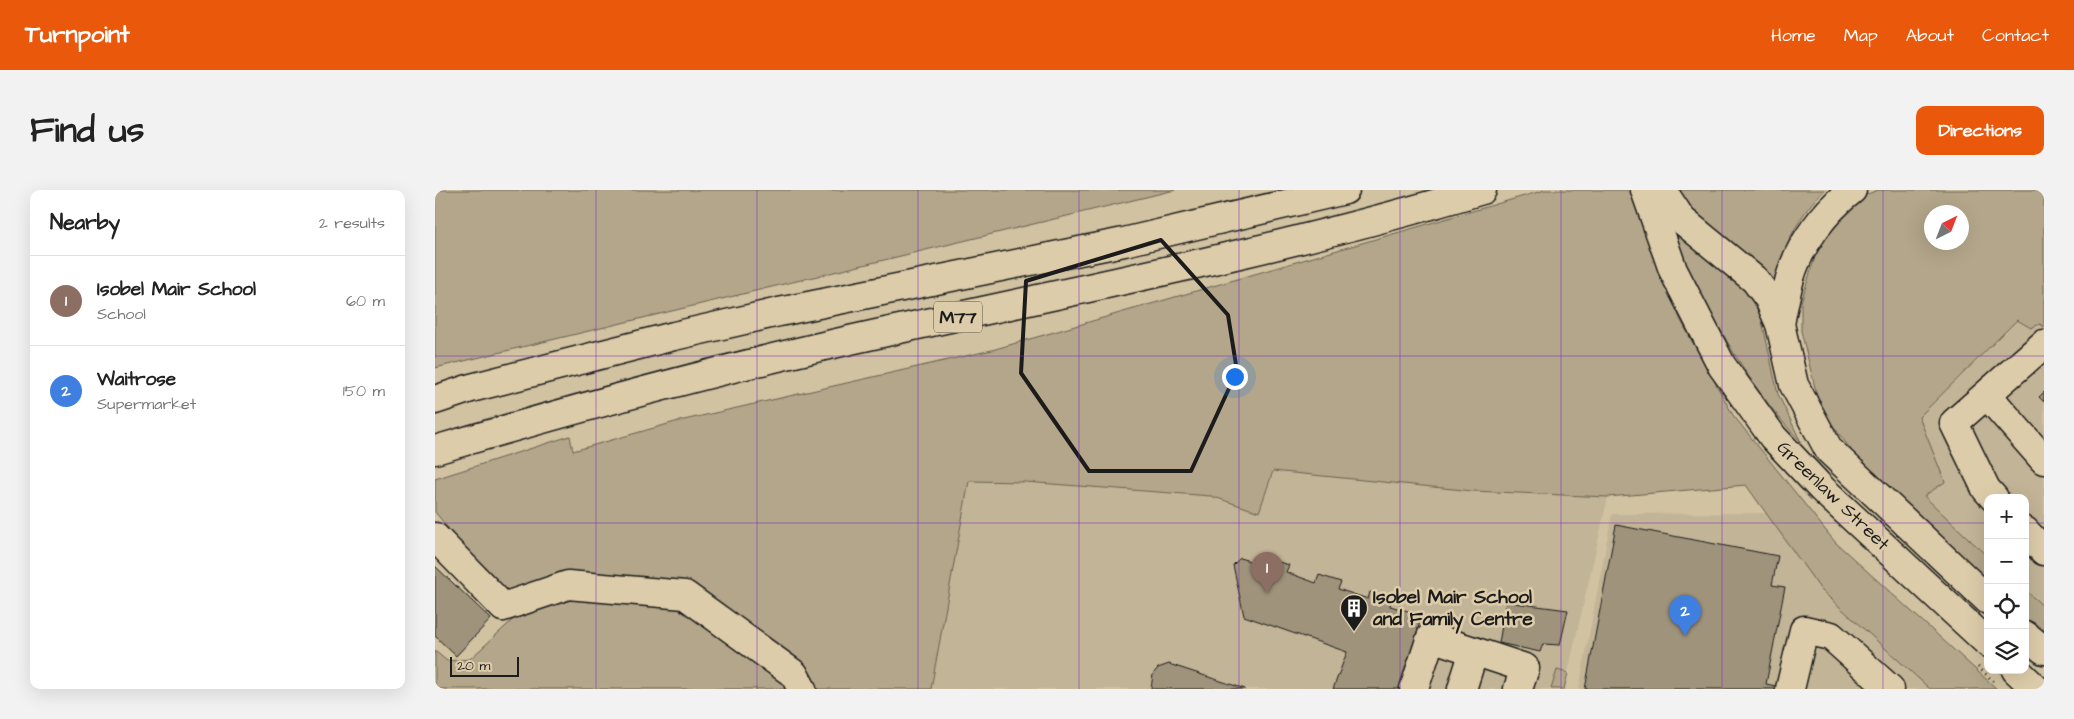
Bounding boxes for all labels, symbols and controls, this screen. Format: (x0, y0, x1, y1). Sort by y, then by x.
text: Turnpoint (25, 18, 130, 52)
text: Home (1771, 23, 1816, 48)
text: Map (1844, 23, 1878, 48)
text: About (1906, 23, 1954, 48)
text: Contact (1982, 23, 2049, 48)
text: Find us (30, 106, 144, 155)
button: Directions (1916, 106, 2044, 155)
north arrow (1924, 205, 1969, 250)
text: Nearby (50, 208, 120, 237)
text: 2 results (319, 212, 385, 234)
text: Isobel Mair School (97, 276, 256, 303)
text: 1 (65, 290, 67, 312)
text: 60 m (346, 290, 385, 312)
road number: M77 (934, 301, 982, 332)
text: School (97, 303, 146, 325)
your location (1222, 364, 1248, 390)
text: Waitrose (97, 366, 176, 393)
text: 2 (61, 380, 71, 402)
text: 150 m (343, 380, 385, 402)
text: Supermarket (97, 393, 196, 415)
street label: Greenlaw Street (1770, 435, 1896, 557)
map controls (1984, 494, 2029, 674)
button: + (1984, 494, 2029, 539)
button: − (1984, 539, 2029, 584)
pin: 1 (1251, 552, 1283, 593)
place label: Isobel Mair School and Family Centre (1372, 584, 1533, 634)
button: locate (1984, 584, 2029, 629)
building icon: Isobel Mair School and Family Centre (1339, 593, 1369, 632)
pin: 2 (1669, 595, 1701, 636)
button: layers (1984, 629, 2029, 674)
scale bar (450, 654, 519, 677)
text: 20 m (457, 656, 490, 676)

